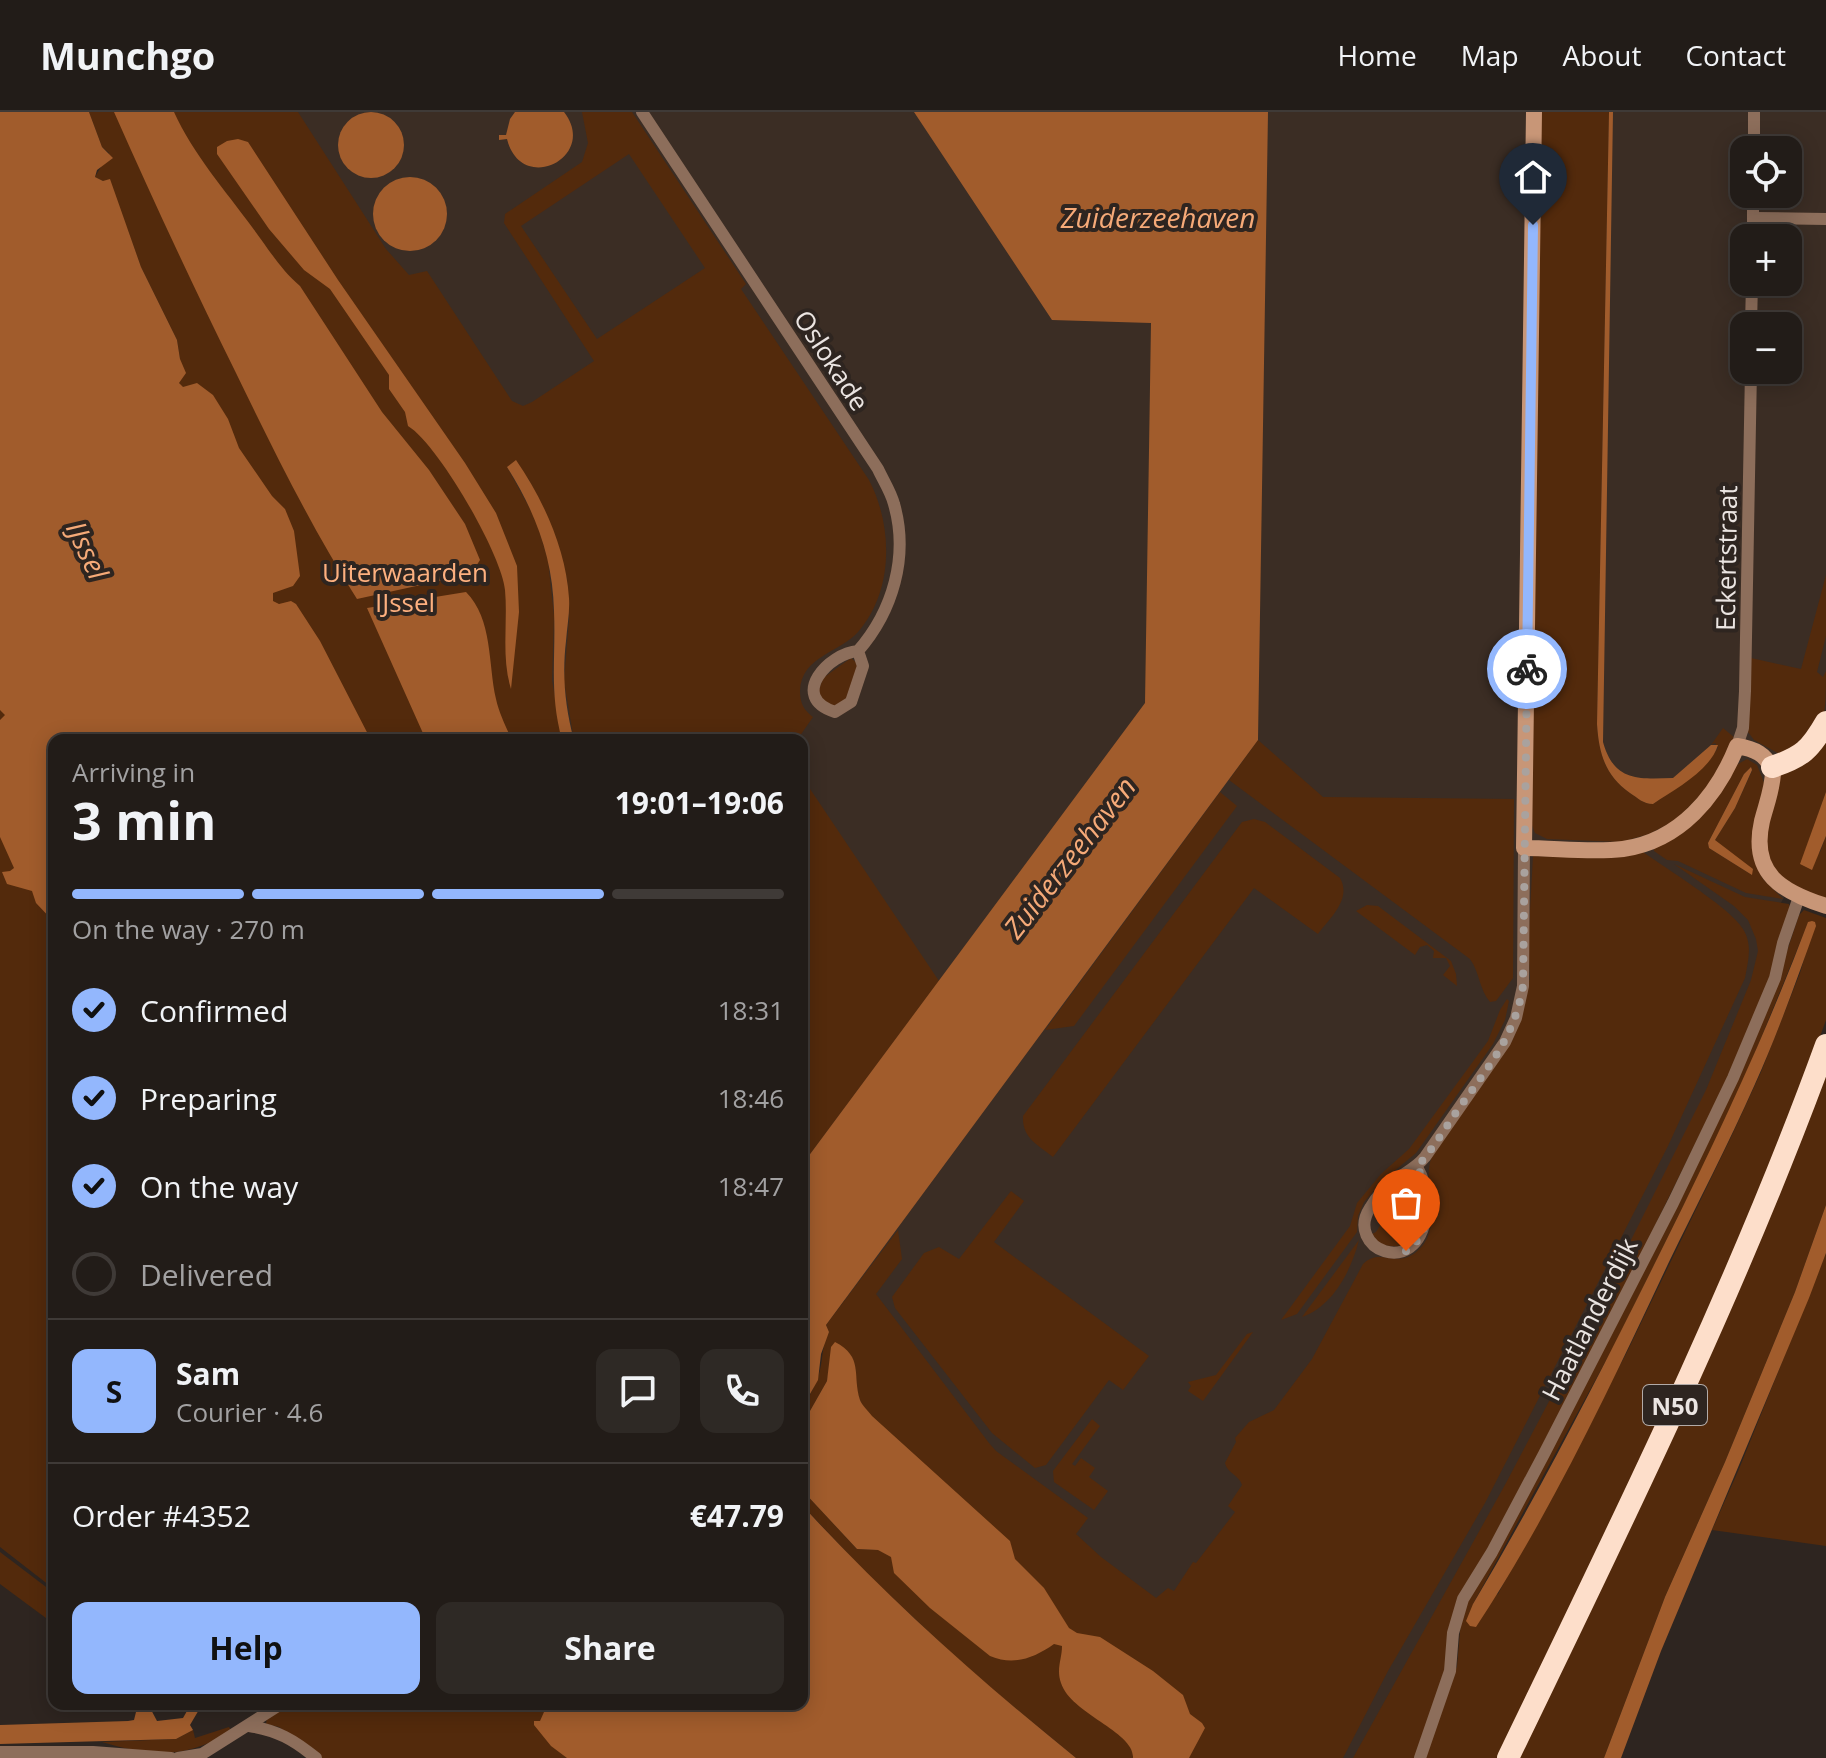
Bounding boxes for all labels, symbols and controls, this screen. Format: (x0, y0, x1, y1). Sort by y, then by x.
text: Munchgo (40, 29, 215, 81)
text: Home (1338, 36, 1417, 74)
text: Map (1461, 36, 1519, 74)
text: About (1563, 36, 1641, 74)
text: Contact (1685, 36, 1786, 74)
map controls (1730, 136, 1802, 384)
button: locate (1730, 136, 1802, 208)
pin (1499, 143, 1567, 225)
icon: home (1511, 155, 1555, 199)
water label: Zuiderzeehaven (1060, 198, 1255, 236)
button: + (1730, 224, 1802, 296)
street label: Oslokade (786, 303, 878, 417)
button: − (1730, 312, 1802, 384)
street label: Eckertstraat (1707, 485, 1745, 631)
water label: IJssel (58, 515, 118, 586)
park label: Uiterwaarden IJssel (322, 554, 488, 620)
courier (1487, 629, 1567, 709)
icon: bike (1505, 647, 1549, 691)
text: Arriving in (72, 754, 195, 790)
water label: Zuiderzeehaven (994, 769, 1144, 946)
text: 19:01–19:06 (615, 782, 784, 823)
text: 3 min (72, 784, 216, 855)
text: On the way · 270 m (72, 911, 305, 947)
icon: check (72, 988, 116, 1032)
text: Confirmed (140, 990, 288, 1031)
text: 18:31 (718, 992, 784, 1028)
icon: check (72, 1076, 116, 1120)
text: Preparing (140, 1078, 277, 1119)
text: 18:46 (718, 1080, 784, 1116)
icon: check (72, 1164, 116, 1208)
text: On the way (140, 1166, 298, 1207)
text: 18:47 (718, 1168, 784, 1204)
pin (1372, 1169, 1440, 1251)
icon: bag (1384, 1181, 1428, 1225)
street label: Haatlanderdijk (1533, 1231, 1646, 1407)
text: Delivered (140, 1254, 273, 1295)
button: chat (596, 1349, 680, 1433)
button: phone (700, 1349, 784, 1433)
text: Sam (176, 1353, 240, 1394)
text: S (106, 1371, 122, 1412)
road number: N50 (1643, 1385, 1707, 1425)
text: Courier · 4.6 (176, 1394, 323, 1430)
text: Order #4352 (72, 1495, 251, 1536)
text: €47.79 (690, 1495, 784, 1536)
button: Help (72, 1602, 420, 1694)
button: Share (436, 1602, 784, 1694)

